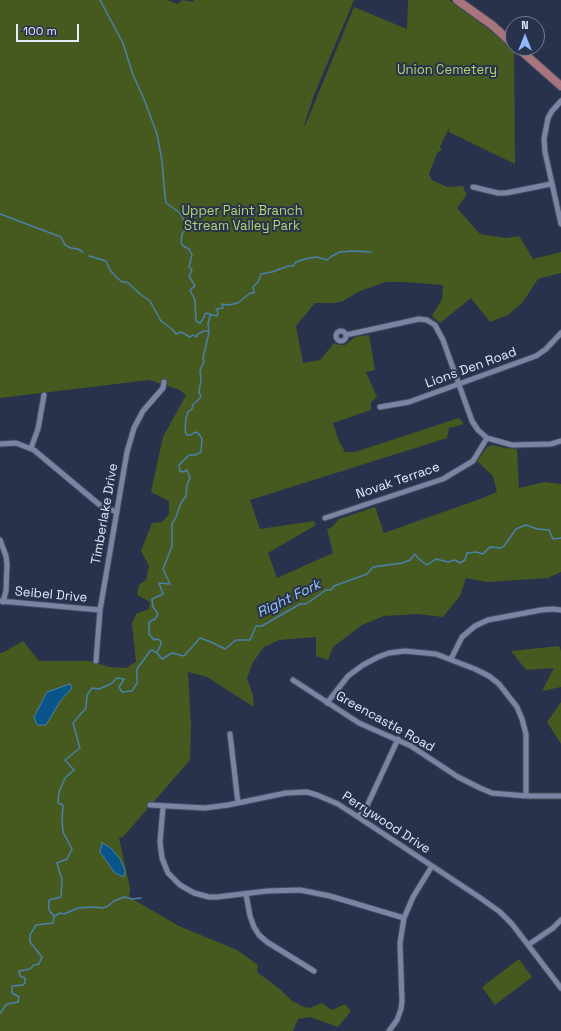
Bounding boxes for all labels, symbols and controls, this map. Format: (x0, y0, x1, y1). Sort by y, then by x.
scale bar (18, 16, 81, 42)
north arrow (505, 16, 545, 56)
text: N (521, 18, 529, 32)
text: 100 m (23, 23, 57, 39)
park label: Union Cemetery (397, 62, 497, 78)
park label: Upper Paint Branch Stream Valley Park (181, 203, 303, 234)
street label: Lions Den Road (423, 344, 519, 392)
street label: Novak Terrace (354, 459, 442, 503)
street label: Timberlake Drive (88, 462, 122, 566)
water label: Right Fork (254, 576, 324, 622)
street label: Seibel Drive (14, 584, 88, 606)
street label: Greencastle Road (333, 688, 437, 756)
street label: Perrywood Drive (339, 789, 433, 857)

